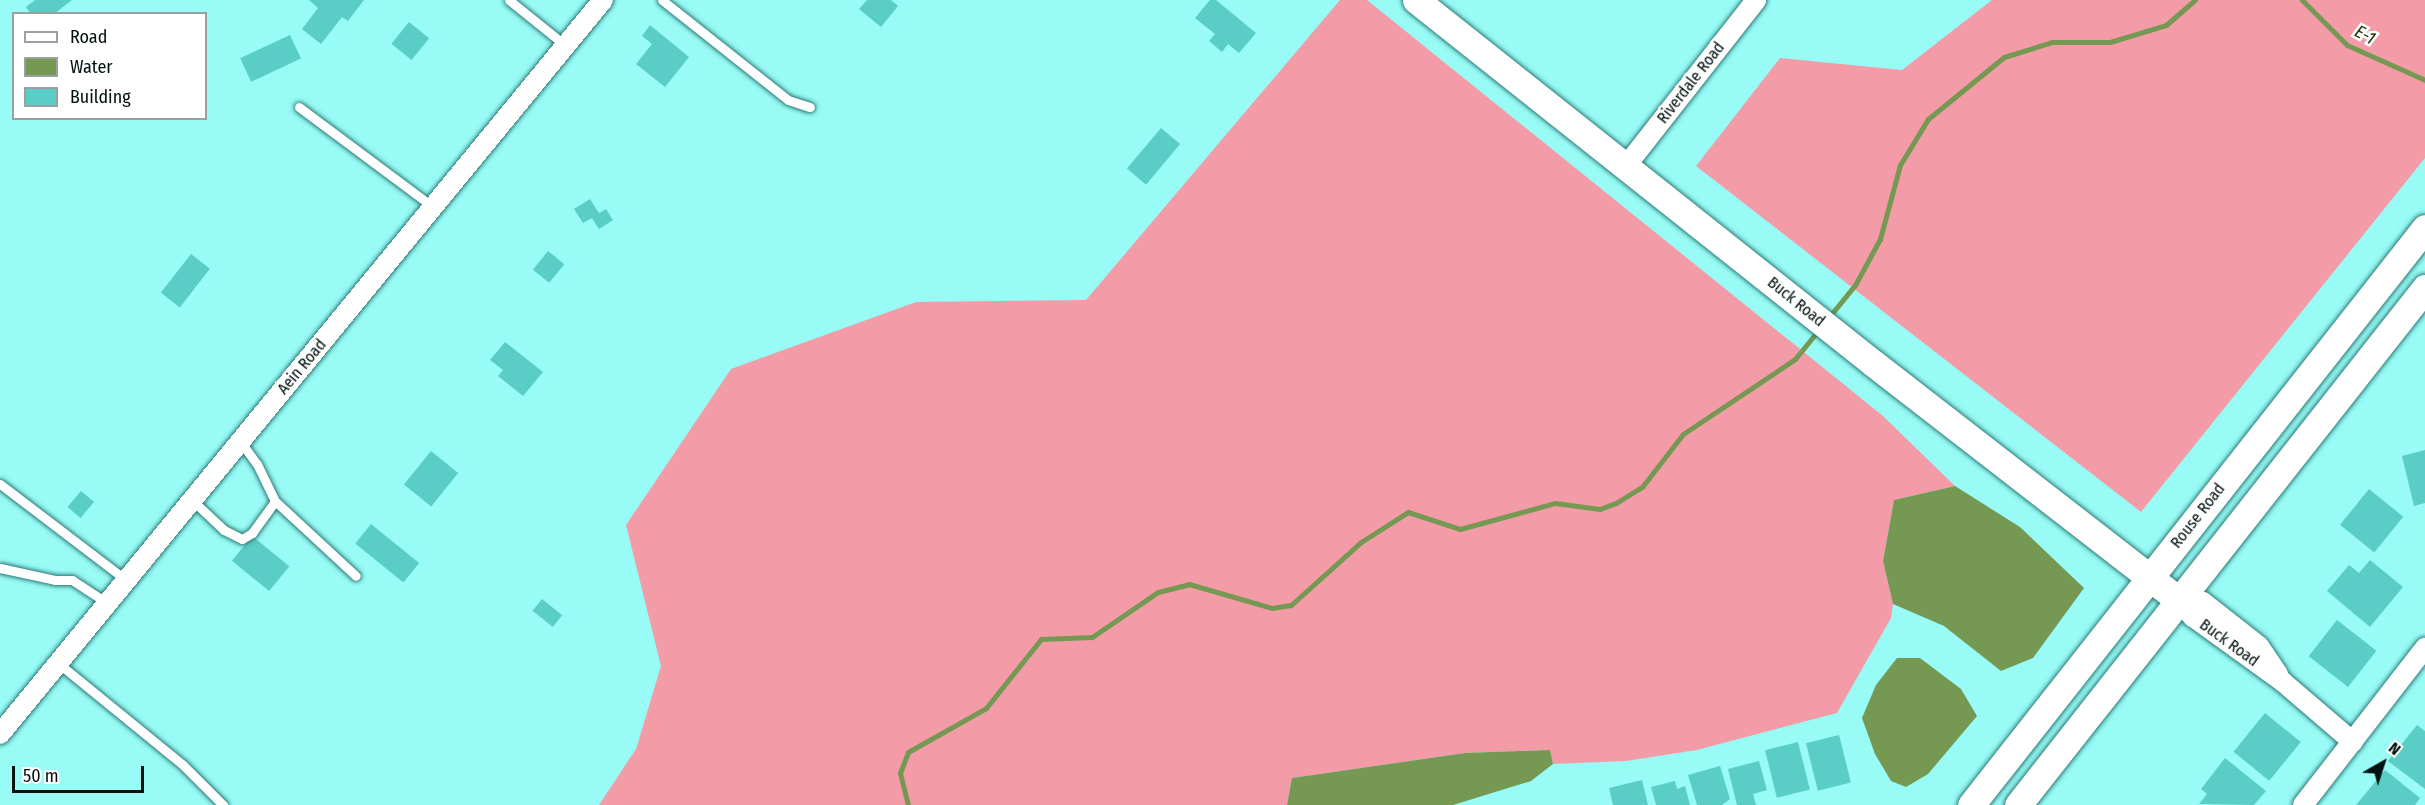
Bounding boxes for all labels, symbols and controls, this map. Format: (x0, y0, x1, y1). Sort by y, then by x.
legend (12, 12, 207, 120)
water label: E-1 (2351, 21, 2379, 49)
text: Road (70, 26, 107, 48)
street label: Riverdale Road (1653, 38, 1729, 128)
text: Water (70, 56, 113, 78)
text: Building (70, 86, 131, 108)
street label: Buck Road (1763, 273, 1829, 331)
street label: Aein Road (274, 336, 330, 398)
street label: Rouse Road (2167, 480, 2229, 552)
street label: Buck Road (2196, 615, 2262, 671)
north arrow (2353, 733, 2413, 793)
text: N (2385, 738, 2404, 759)
scale bar (15, 754, 147, 792)
text: 50 m (23, 765, 59, 787)

